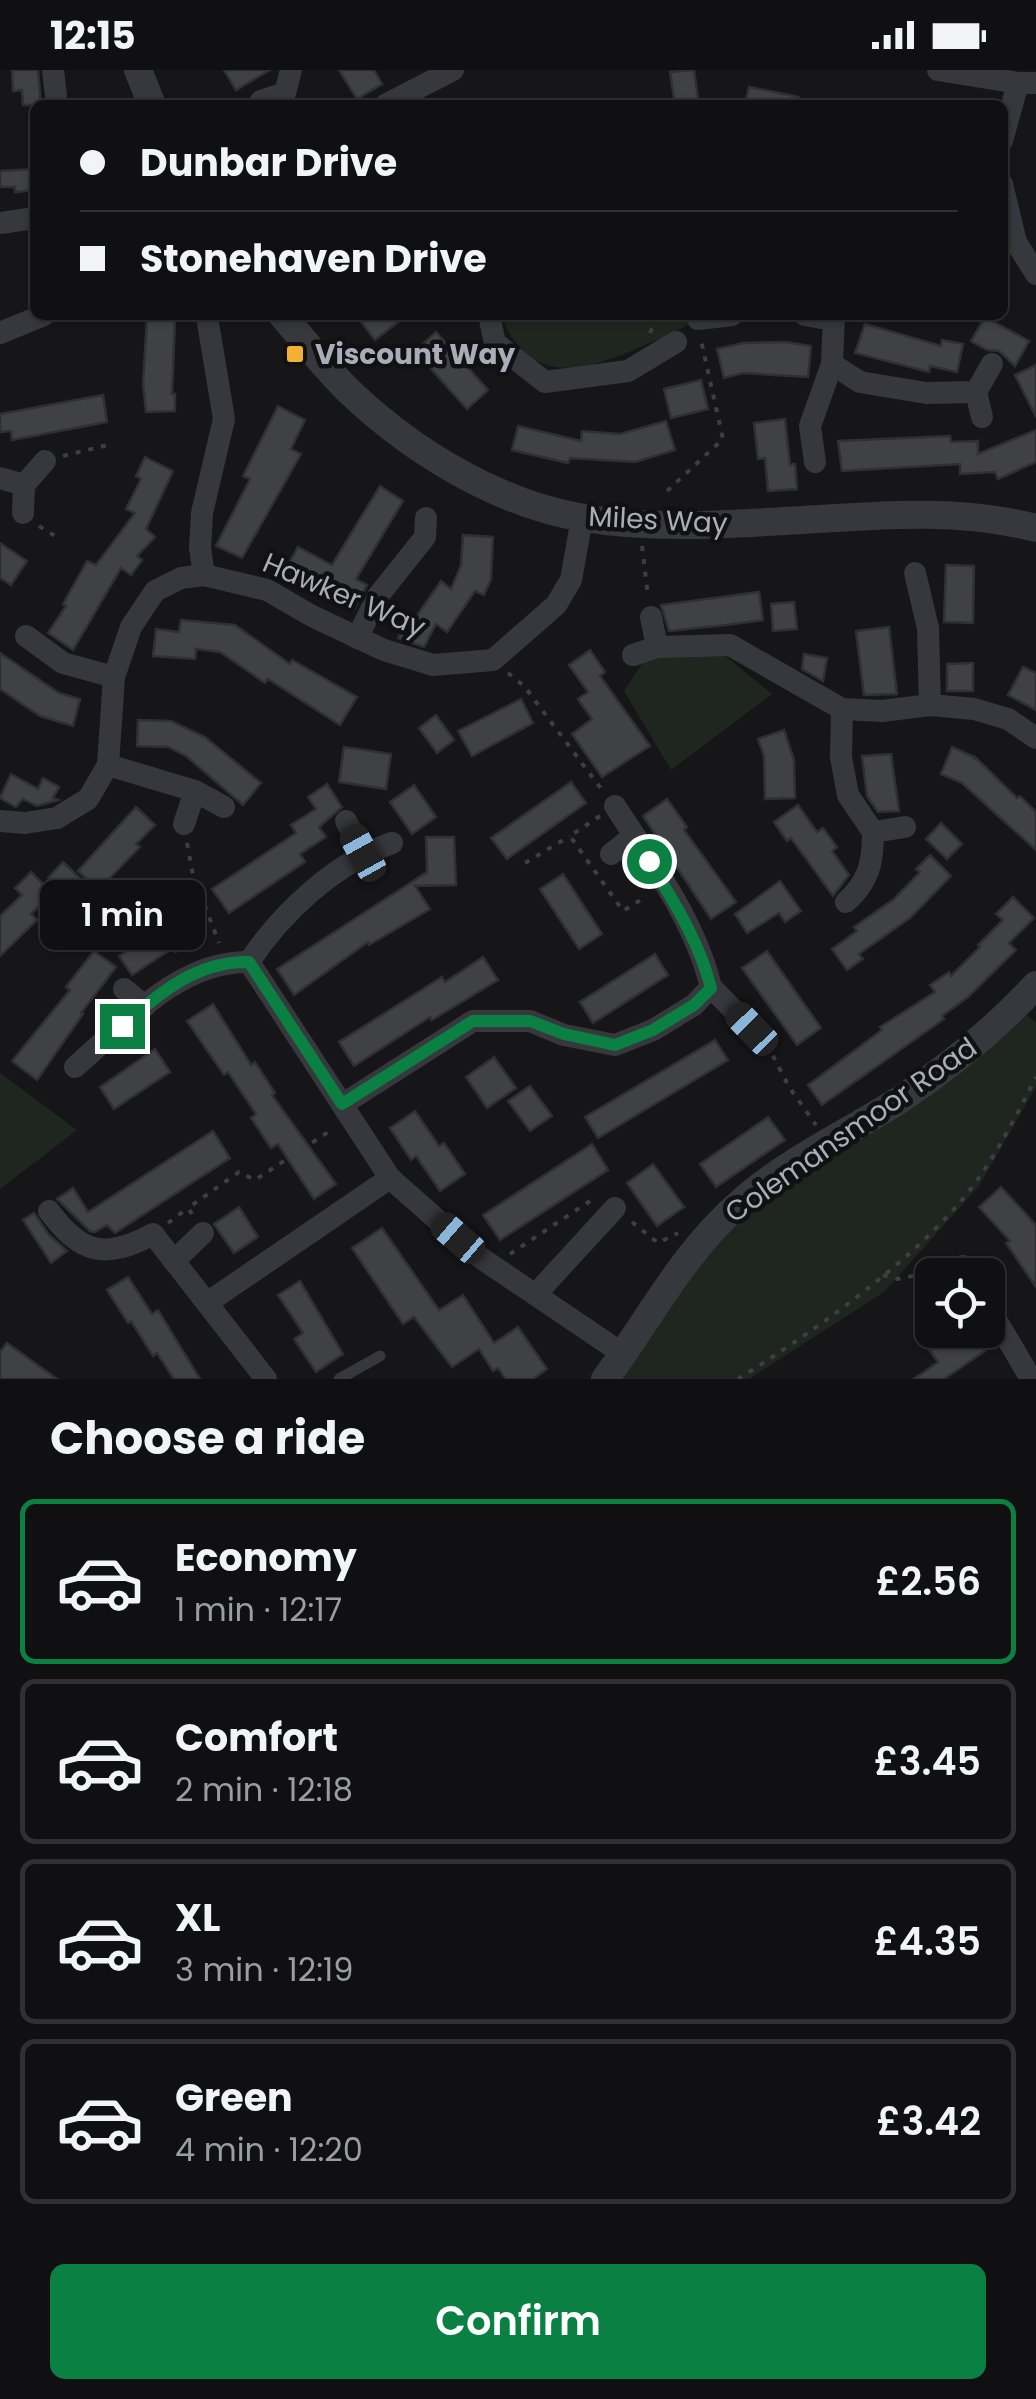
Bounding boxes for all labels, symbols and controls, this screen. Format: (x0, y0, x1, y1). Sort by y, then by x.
text: 12:15 (50, 9, 136, 62)
text: Dunbar Drive (140, 136, 397, 189)
text: Stonehaven Drive (140, 232, 487, 285)
place label: Viscount Way (315, 335, 516, 374)
marker: Viscount Way (284, 343, 306, 365)
street label: Miles Way (587, 497, 729, 543)
street label: Hawker Way (257, 543, 431, 647)
car (335, 819, 391, 887)
route start (627, 839, 672, 884)
callout: 1 min (39, 881, 204, 951)
text: 1 min (81, 892, 164, 937)
car (720, 997, 784, 1061)
route end (100, 1004, 145, 1049)
street label: Colemansmoor Road (717, 1028, 985, 1232)
car (426, 1207, 490, 1269)
map controls (915, 1258, 1005, 1348)
button: locate (915, 1258, 1005, 1348)
text: Choose a ride (50, 1407, 365, 1470)
text: Economy (175, 1531, 357, 1584)
icon: car (55, 1537, 145, 1627)
text: £2.56 (876, 1555, 981, 1608)
text: 1 min · 12:17 (175, 1587, 342, 1632)
text: Comfort (175, 1711, 338, 1764)
icon: car (55, 1717, 145, 1807)
text: £3.45 (874, 1735, 981, 1788)
text: 2 min · 12:18 (175, 1767, 353, 1812)
text: XL (175, 1891, 220, 1944)
icon: car (55, 1897, 145, 1987)
text: £4.35 (874, 1915, 981, 1968)
text: 3 min · 12:19 (175, 1947, 353, 1992)
text: Green (175, 2071, 293, 2124)
icon: car (55, 2077, 145, 2167)
text: £3.42 (877, 2095, 981, 2148)
text: 4 min · 12:20 (175, 2127, 363, 2172)
button: Confirm (50, 2264, 986, 2379)

